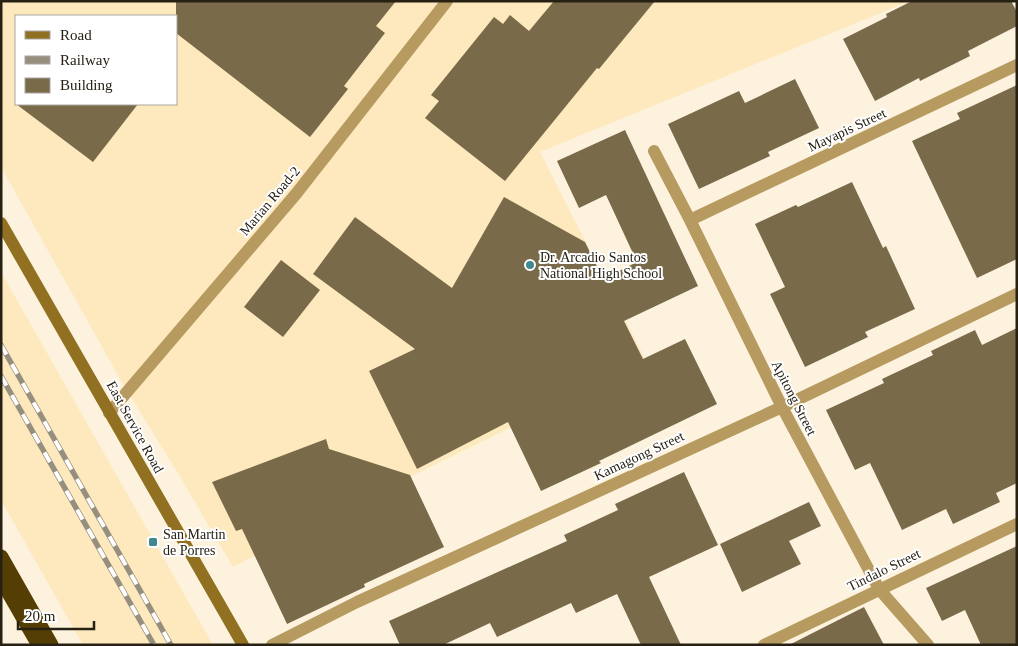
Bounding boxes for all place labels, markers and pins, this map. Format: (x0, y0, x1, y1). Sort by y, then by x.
place label: Dr. Arcadio Santos National High School (540, 250, 662, 281)
marker: Dr. Arcadio Santos National High School (524, 259, 536, 271)
place label: San Martin de Porres (163, 527, 226, 558)
marker: San Martin de Porres (147, 536, 159, 548)

